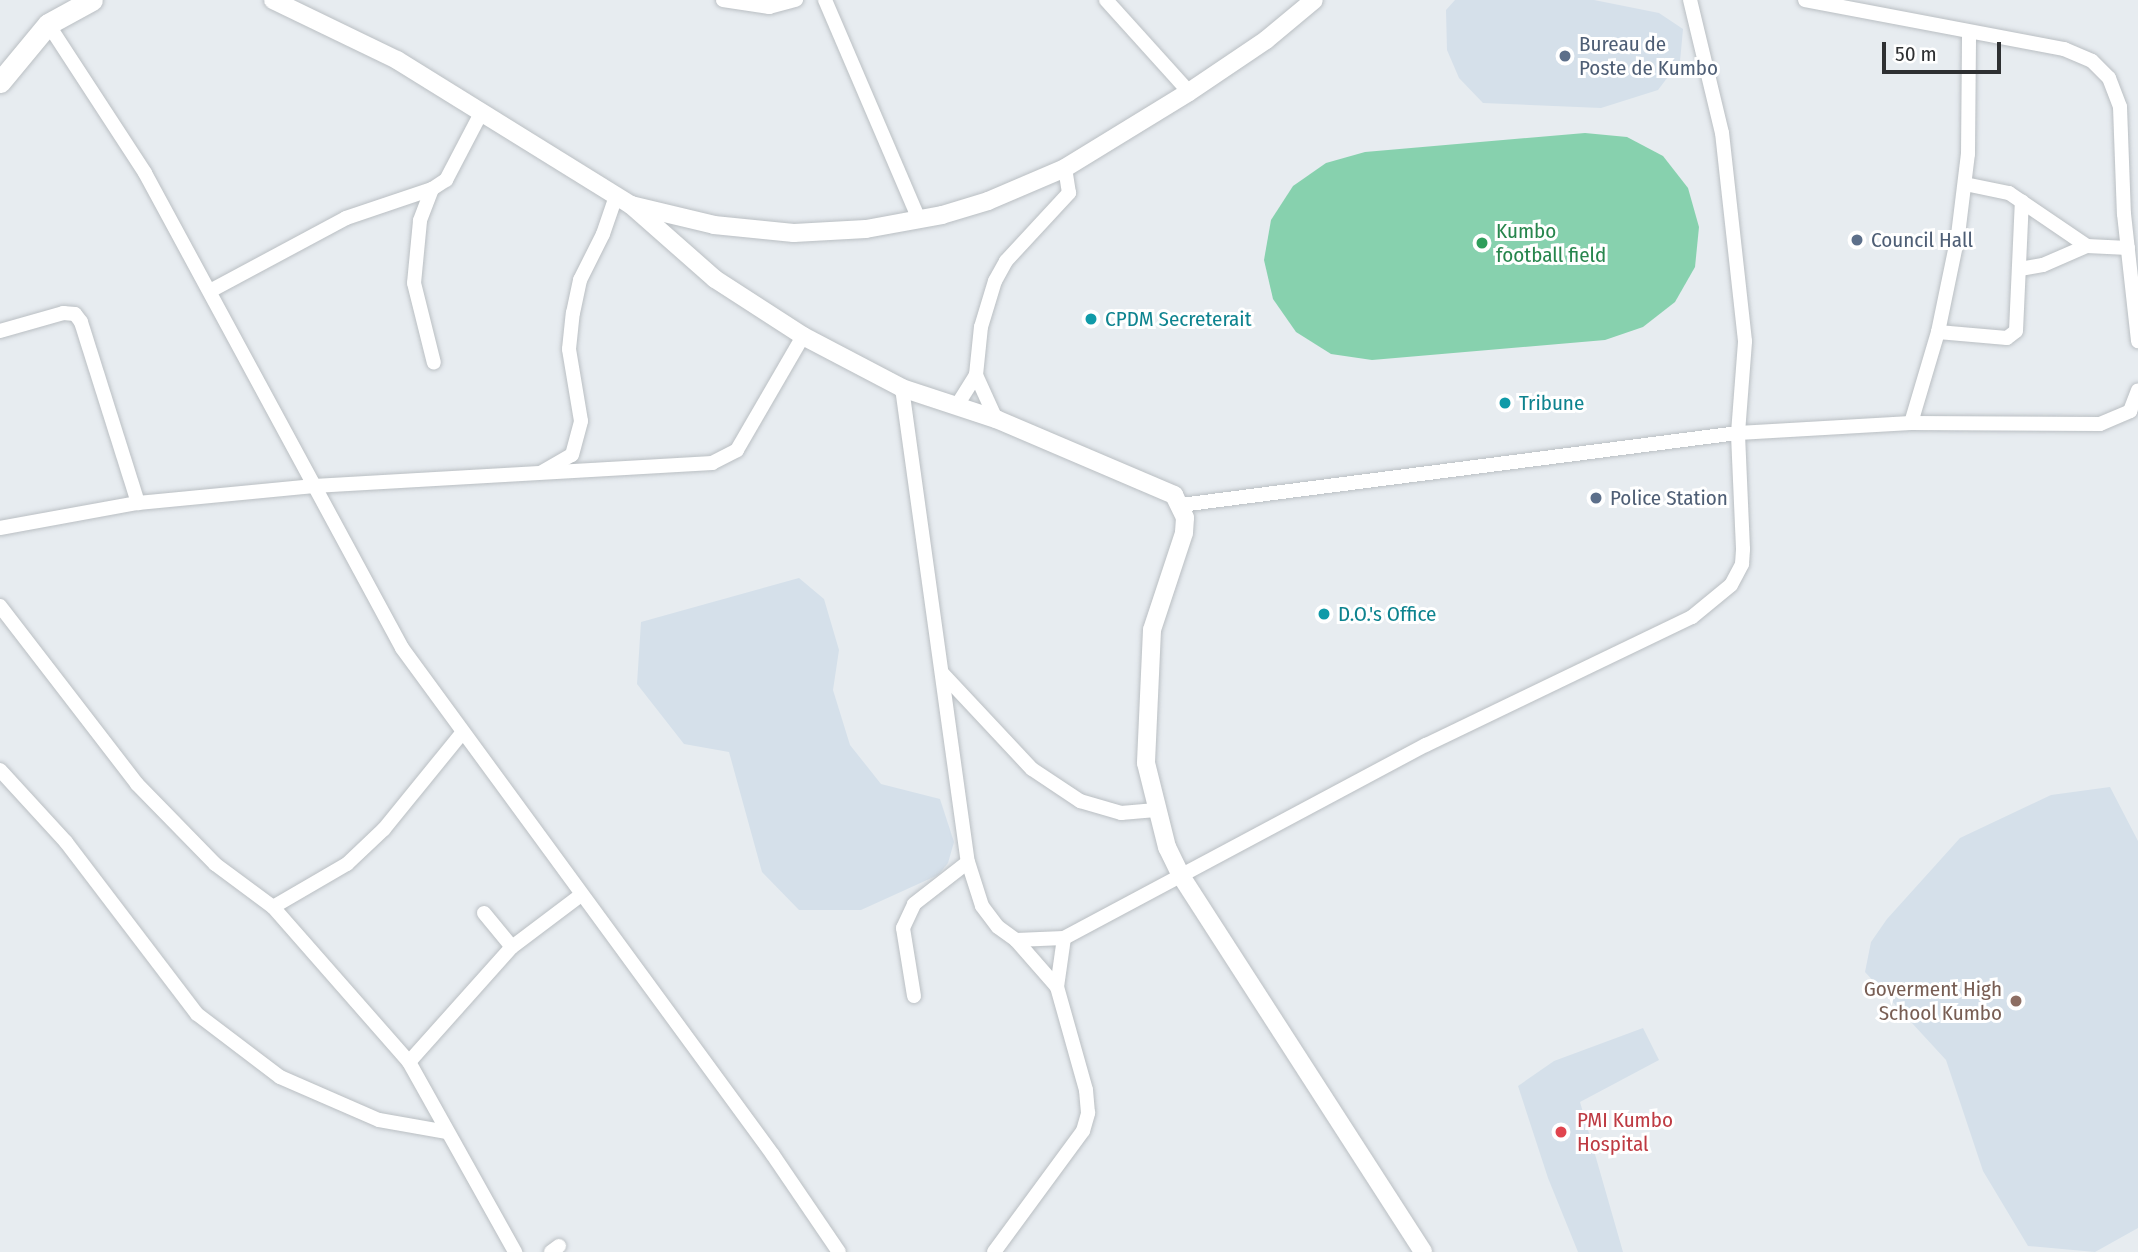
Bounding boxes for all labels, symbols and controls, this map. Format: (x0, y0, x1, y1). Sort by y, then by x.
scale bar (1886, 28, 2005, 72)
place label: Bureau de Poste de Kumbo (1579, 31, 1718, 81)
text: 50 m (1895, 41, 1937, 67)
marker: Bureau de Poste de Kumbo (1557, 48, 1573, 64)
place label: Kumbo football field (1496, 218, 1606, 268)
place label: Council Hall (1871, 227, 1973, 253)
marker: Council Hall (1849, 232, 1865, 248)
marker: Kumbo football field (1474, 235, 1490, 251)
place label: CPDM Secreterait (1105, 306, 1252, 332)
marker: CPDM Secreterait (1083, 311, 1099, 327)
place label: Tribune (1519, 390, 1584, 416)
marker: Tribune (1497, 395, 1513, 411)
place label: Police Station (1610, 485, 1728, 511)
marker: Police Station (1588, 490, 1604, 506)
place label: D.O.'s Office (1338, 601, 1436, 627)
marker: D.O.'s Office (1316, 606, 1332, 622)
place label: Goverment High School Kumbo (1864, 976, 2002, 1026)
marker: Goverment High School Kumbo (2008, 993, 2024, 1009)
place label: PMI Kumbo Hospital (1577, 1107, 1673, 1157)
marker: PMI Kumbo Hospital (1551, 1122, 1571, 1142)

